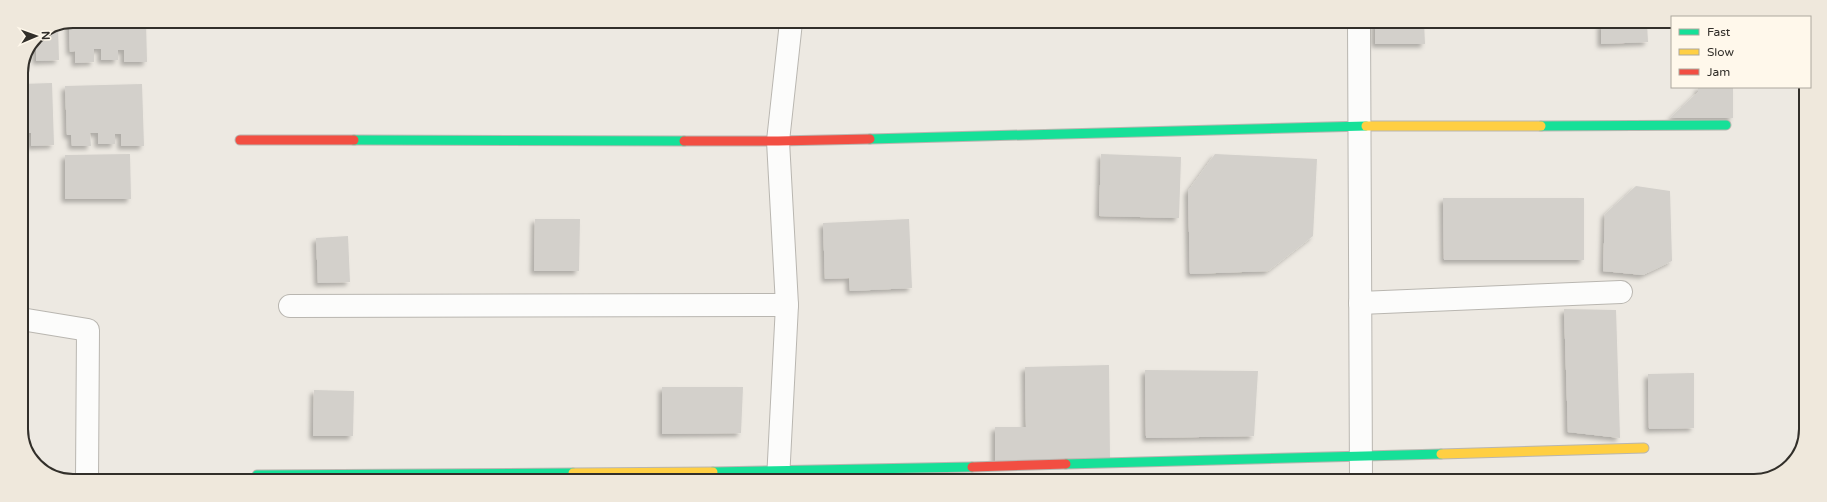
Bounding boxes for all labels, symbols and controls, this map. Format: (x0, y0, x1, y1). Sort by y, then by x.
north arrow (16, 16, 56, 56)
legend (1671, 16, 1811, 88)
text: Fast (1707, 25, 1731, 39)
text: N (39, 31, 52, 40)
text: Slow (1707, 45, 1734, 59)
text: Jam (1707, 65, 1730, 79)

